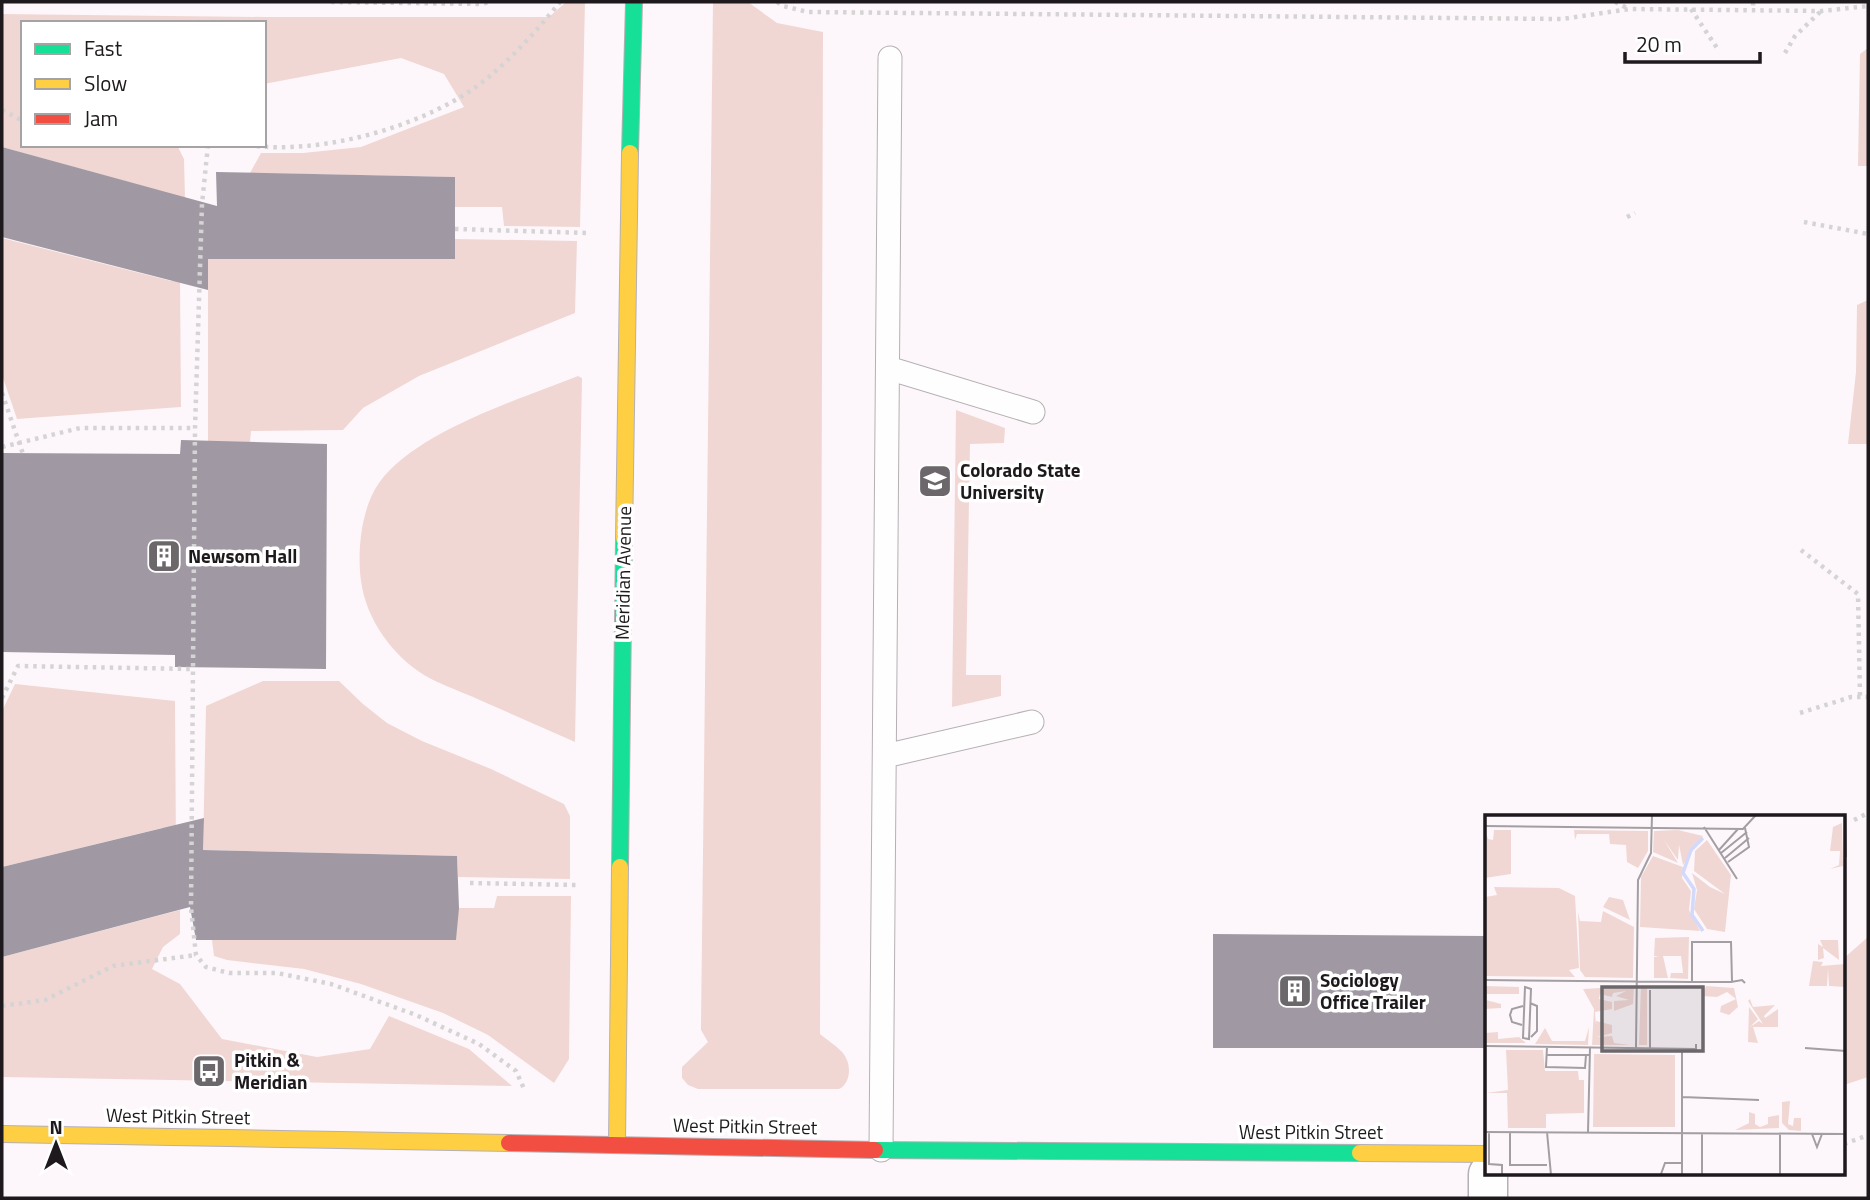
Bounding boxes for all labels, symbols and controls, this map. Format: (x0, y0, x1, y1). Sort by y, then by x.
legend (21, 21, 266, 147)
scale bar (1625, 21, 1760, 65)
text: 20 m (1636, 28, 1682, 60)
text: Fast (84, 32, 123, 64)
text: Slow (84, 67, 127, 99)
text: Jam (84, 102, 118, 134)
place label: Colorado State University (960, 455, 1081, 506)
school or university icon: Colorado State University (916, 462, 954, 500)
street label: Meridian Avenue (607, 506, 638, 640)
building icon: Newsom Hall (145, 537, 183, 575)
place label: Newsom Hall (188, 541, 297, 570)
inset map (1485, 815, 1846, 1176)
place label: Sociology Office Trailer (1320, 965, 1426, 1016)
building icon: Sociology Office Trailer (1276, 972, 1314, 1010)
place label: Pitkin & Meridian (234, 1045, 307, 1096)
bus stop icon: Pitkin & Meridian (190, 1052, 228, 1090)
street label: West Pitkin Street (106, 1100, 251, 1131)
north arrow (21, 1109, 91, 1179)
street label: West Pitkin Street (673, 1110, 818, 1141)
text: N (49, 1112, 63, 1141)
street label: West Pitkin Street (1239, 1117, 1384, 1146)

